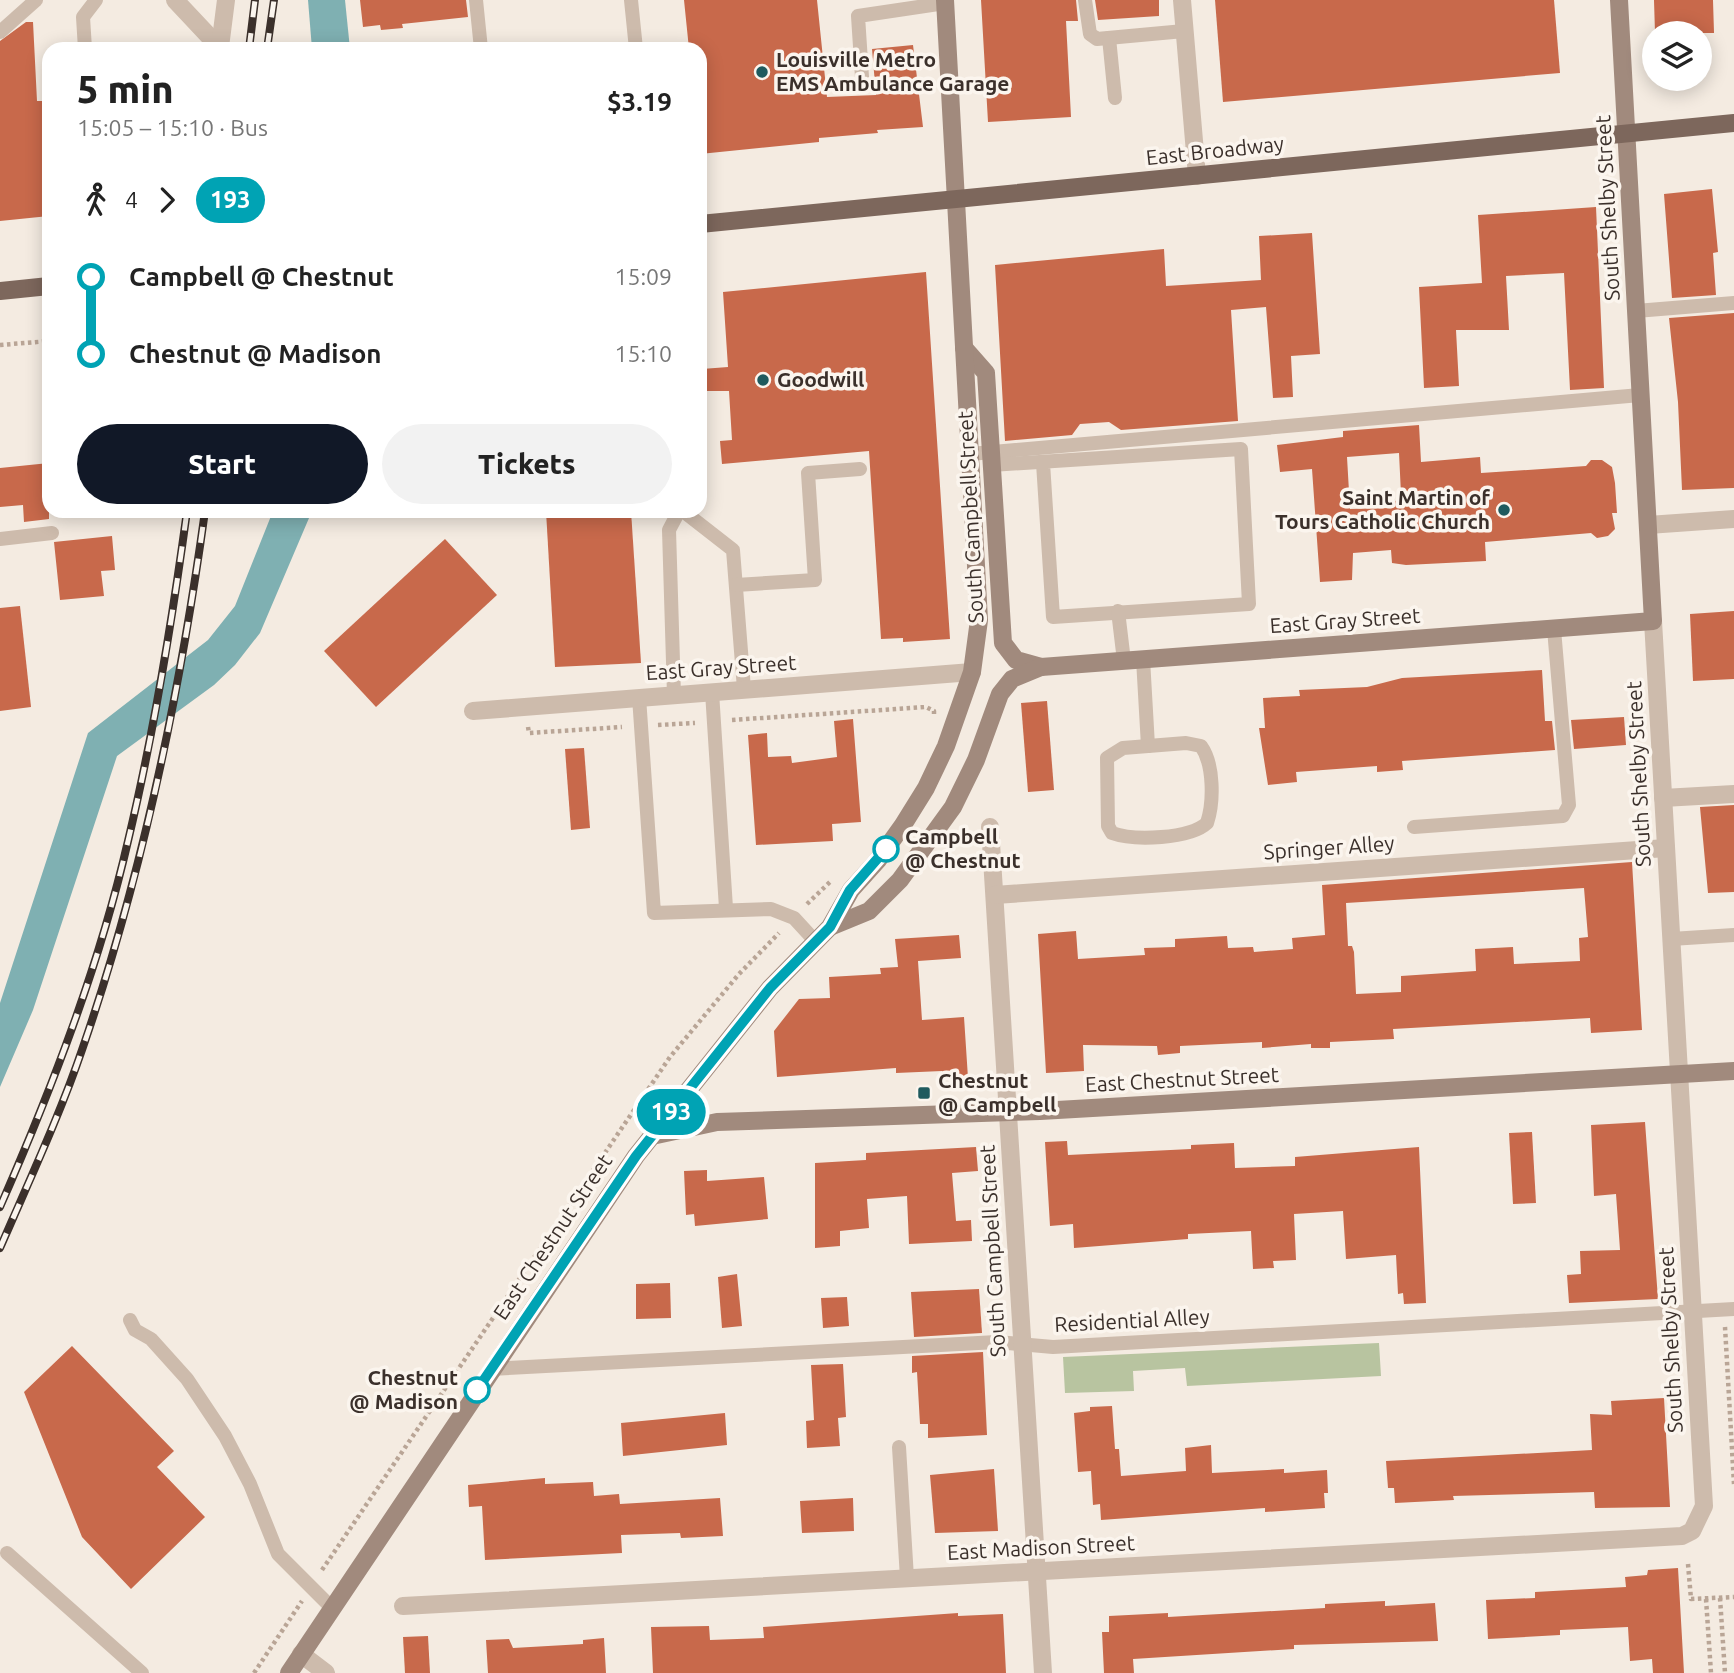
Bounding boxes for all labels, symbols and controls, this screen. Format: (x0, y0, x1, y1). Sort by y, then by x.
map controls (1642, 21, 1712, 91)
button: layers (1642, 21, 1712, 91)
place label: Louisville Metro EMS Ambulance Garage (776, 47, 1009, 95)
marker: Louisville Metro EMS Ambulance Garage (754, 64, 770, 80)
text: 5 min (77, 68, 174, 110)
text: $3.19 (607, 87, 672, 116)
street label: South Shelby Street (1590, 114, 1624, 302)
text: 15:05 – 15:10 · Bus (77, 115, 268, 140)
street label: East Broadway (1145, 131, 1285, 169)
icon: walk (77, 181, 115, 219)
icon: forward (148, 181, 186, 219)
text: 193 (210, 186, 251, 213)
text: 4 (125, 187, 138, 212)
text: Campbell @ Chestnut (129, 262, 394, 291)
text: 15:09 (614, 264, 672, 289)
text: Chestnut @ Madison (129, 339, 382, 368)
text: 15:10 (614, 341, 672, 366)
place label: Goodwill (777, 367, 864, 391)
marker: Goodwill (755, 372, 771, 388)
street label: South Campbell Street (952, 410, 988, 624)
button: Start (77, 424, 368, 504)
button: Tickets (382, 424, 672, 504)
place label: Saint Martin of Tours Catholic Church (1275, 485, 1490, 533)
marker: Saint Martin of Tours Catholic Church (1496, 502, 1512, 518)
street label: East Gray Street (1269, 603, 1421, 637)
street label: East Gray Street (645, 650, 797, 684)
street label: South Shelby Street (1621, 680, 1655, 868)
place label: Campbell @ Chestnut (905, 824, 1021, 872)
street label: Springer Alley (1263, 830, 1395, 864)
marker: Campbell @ Chestnut (873, 836, 899, 862)
street label: East Chestnut Street (1084, 1062, 1280, 1096)
place label: Chestnut @ Campbell (938, 1068, 1056, 1116)
marker: Chestnut @ Campbell (916, 1085, 932, 1101)
line badge: 193 (631, 1089, 711, 1135)
text: 193 (651, 1098, 691, 1125)
street label: South Campbell Street (974, 1144, 1010, 1358)
street label: East Chestnut Street (488, 1149, 616, 1324)
street label: South Shelby Street (1653, 1246, 1687, 1434)
street label: Residential Alley (1054, 1304, 1210, 1336)
place label: Chestnut @ Madison (349, 1365, 458, 1413)
marker: Chestnut @ Madison (464, 1377, 490, 1403)
street label: East Madison Street (946, 1530, 1135, 1564)

